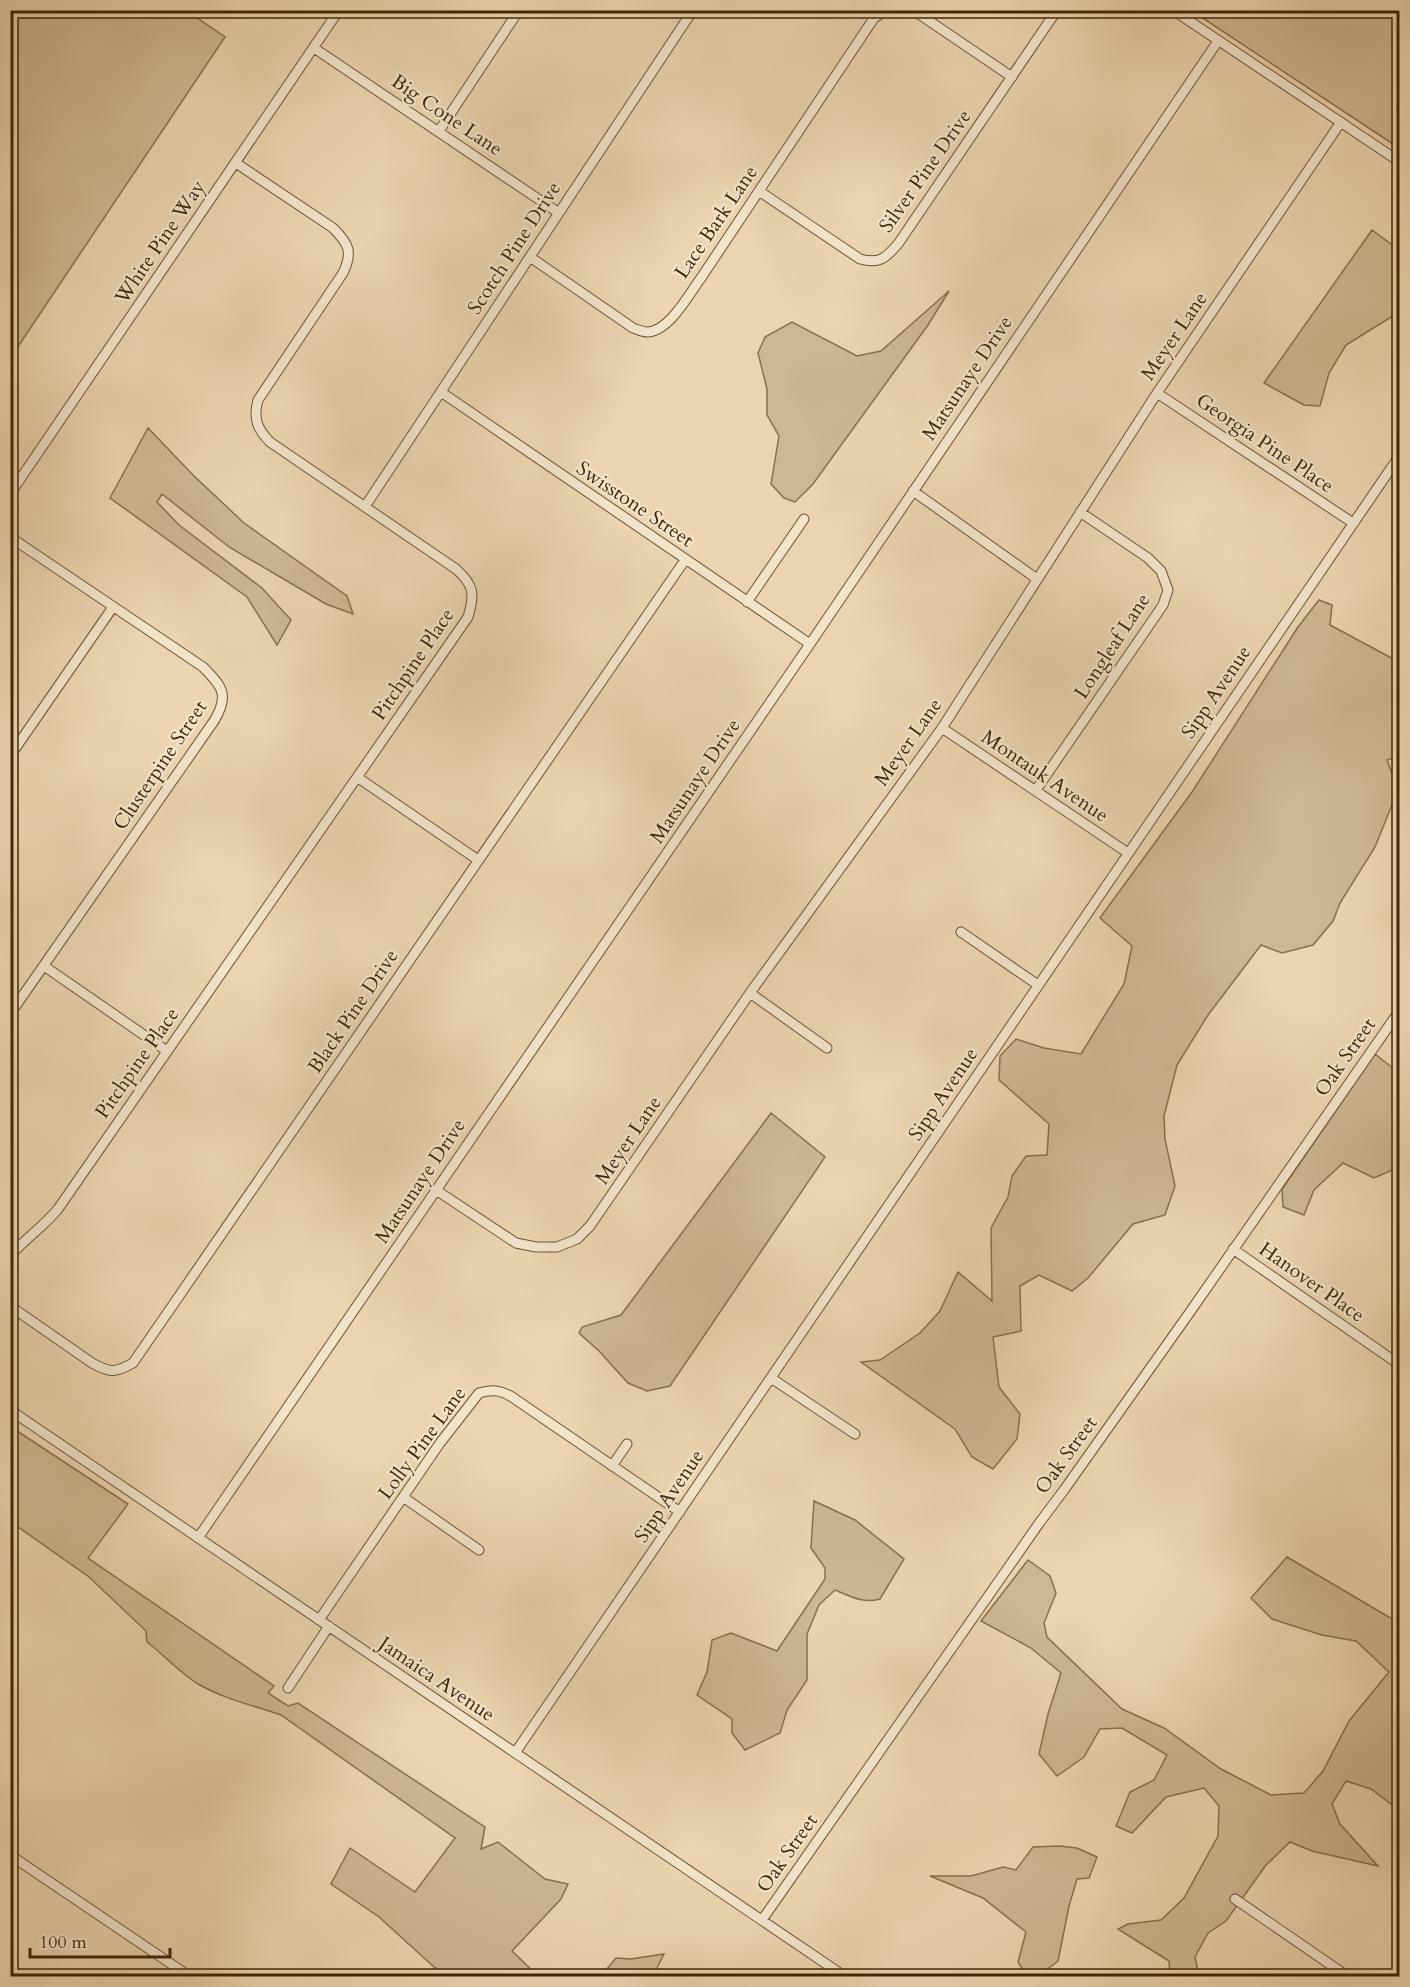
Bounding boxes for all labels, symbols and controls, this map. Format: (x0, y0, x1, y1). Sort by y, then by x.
street label: Big Cone Lane (386, 68, 508, 162)
street label: Silver Pine Drive (873, 104, 977, 238)
street label: Lace Bark Lane (668, 160, 764, 284)
street label: White Pine Way (108, 174, 212, 310)
street label: Scotch Pine Drive (461, 176, 567, 320)
street label: Meyer Lane (1134, 286, 1214, 386)
street label: Matsunaye Drive (915, 310, 1019, 446)
street label: Georgia Pine Place (1191, 387, 1339, 499)
street label: Swisstone Street (571, 455, 700, 554)
street label: Longleaf Lane (1068, 588, 1156, 704)
street label: Pitchpine Place (366, 603, 460, 725)
street label: Sipp Avenue (1175, 640, 1257, 744)
street label: Meyer Lane (868, 693, 948, 791)
street label: Clusterpine Street (107, 694, 214, 835)
street label: Matsunaye Drive (643, 713, 747, 849)
street label: Montauk Avenue (976, 723, 1114, 829)
street label: Black Pine Drive (301, 944, 405, 1078)
street label: Pitchpine Place (89, 1002, 185, 1124)
street label: Oak Street (1308, 1012, 1382, 1102)
street label: Sipp Avenue (902, 1042, 984, 1146)
street label: Meyer Lane (588, 1090, 668, 1190)
street label: Matsunaye Drive (368, 1113, 472, 1249)
street label: Hanover Place (1254, 1236, 1370, 1328)
street label: Lolly Pine Lane (372, 1381, 472, 1505)
street label: Oak Street (1029, 1410, 1104, 1499)
street label: Sipp Avenue (628, 1444, 710, 1548)
street label: Jamaica Avenue (371, 1628, 500, 1728)
street label: Oak Street (750, 1808, 824, 1898)
scale bar (30, 1921, 170, 1959)
text: 100 m (39, 1930, 87, 1955)

